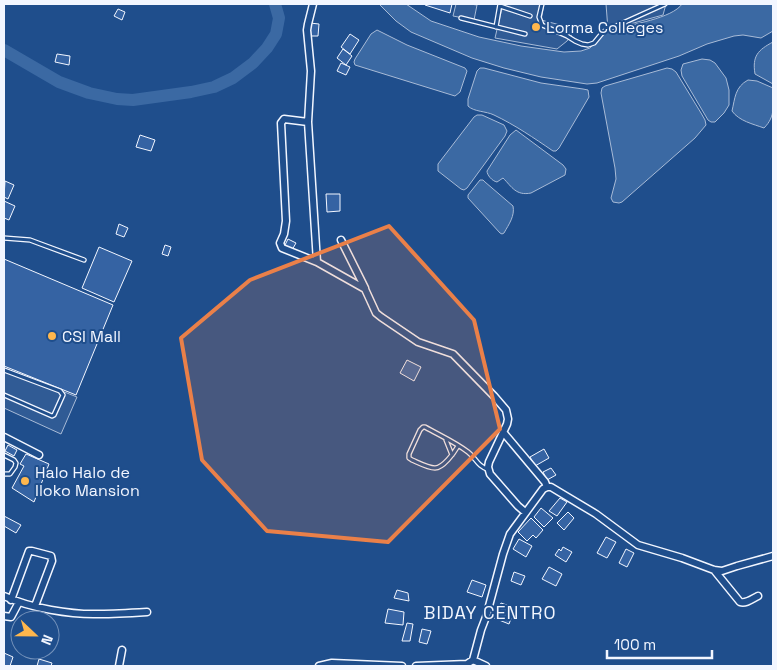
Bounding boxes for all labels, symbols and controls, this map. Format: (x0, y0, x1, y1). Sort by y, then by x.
place label: Lorma Colleges (546, 17, 663, 38)
marker: Lorma Colleges (530, 21, 542, 33)
place label: CSI Mall (62, 326, 121, 347)
marker: CSI Mall (46, 330, 58, 342)
place label: Halo Halo de Iloko Mansion (35, 462, 140, 501)
marker: Halo Halo de Iloko Mansion (19, 475, 31, 487)
district label: BIDAY CENTRO (423, 601, 557, 624)
north arrow (10, 610, 60, 660)
scale bar (607, 628, 712, 660)
text: N (37, 632, 57, 648)
text: 100 m (614, 635, 656, 654)

